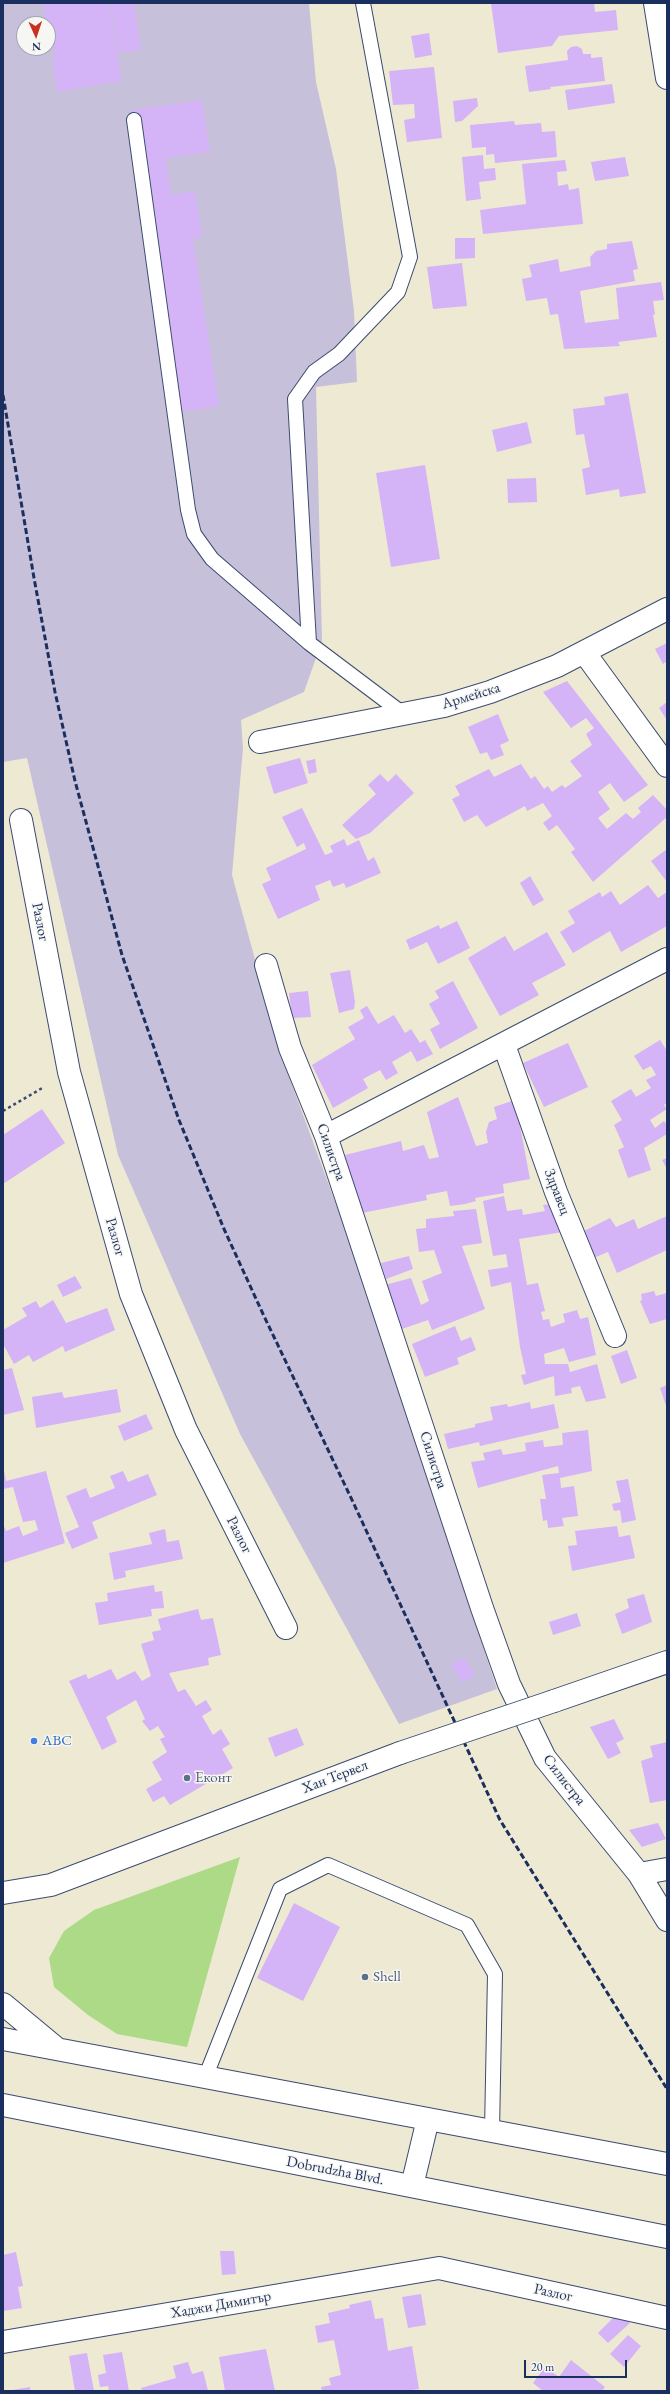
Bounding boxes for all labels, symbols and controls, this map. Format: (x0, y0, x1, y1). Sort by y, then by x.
north arrow (16, 16, 56, 56)
text: N (32, 40, 41, 54)
street label: Армейска (440, 679, 502, 713)
street label: Разлог (27, 901, 53, 943)
street label: Силистра (312, 1121, 350, 1183)
street label: Здравец (540, 1166, 574, 1218)
street label: Разлог (101, 1216, 129, 1258)
street label: Силистра (415, 1429, 451, 1491)
street label: Разлог (222, 1514, 256, 1556)
place label: ABC (42, 1732, 72, 1750)
marker: ABC (29, 1736, 39, 1746)
street label: Силистра (539, 1751, 589, 1809)
street label: Хан Тервел (300, 1756, 370, 1798)
place label: Еконт (195, 1769, 232, 1787)
marker: Еконт (182, 1773, 192, 1783)
place label: Shell (373, 1968, 401, 1986)
marker: Shell (360, 1972, 370, 1982)
street label: Dobrudzha Blvd. (285, 2153, 385, 2189)
street label: Разлог (532, 2280, 574, 2306)
street label: Хаджи Димитър (169, 2287, 273, 2323)
scale bar (526, 2352, 629, 2378)
text: 20 m (531, 2359, 554, 2375)

